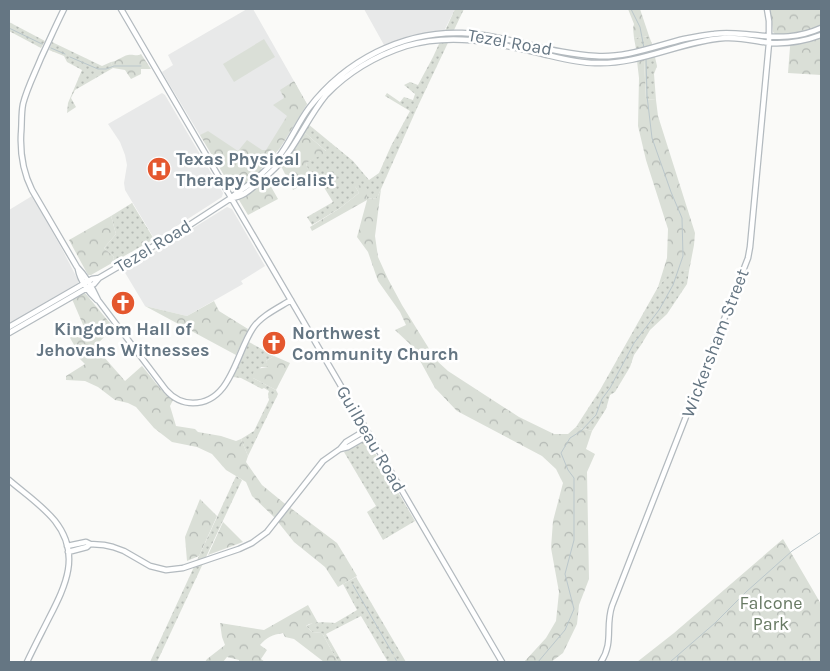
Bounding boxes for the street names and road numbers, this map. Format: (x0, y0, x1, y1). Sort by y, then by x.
street label: Tezel Road (466, 24, 554, 60)
street label: Tezel Road (111, 215, 195, 277)
street label: Wickersham Street (677, 265, 754, 420)
street label: Guilbeau Road (332, 382, 410, 496)

